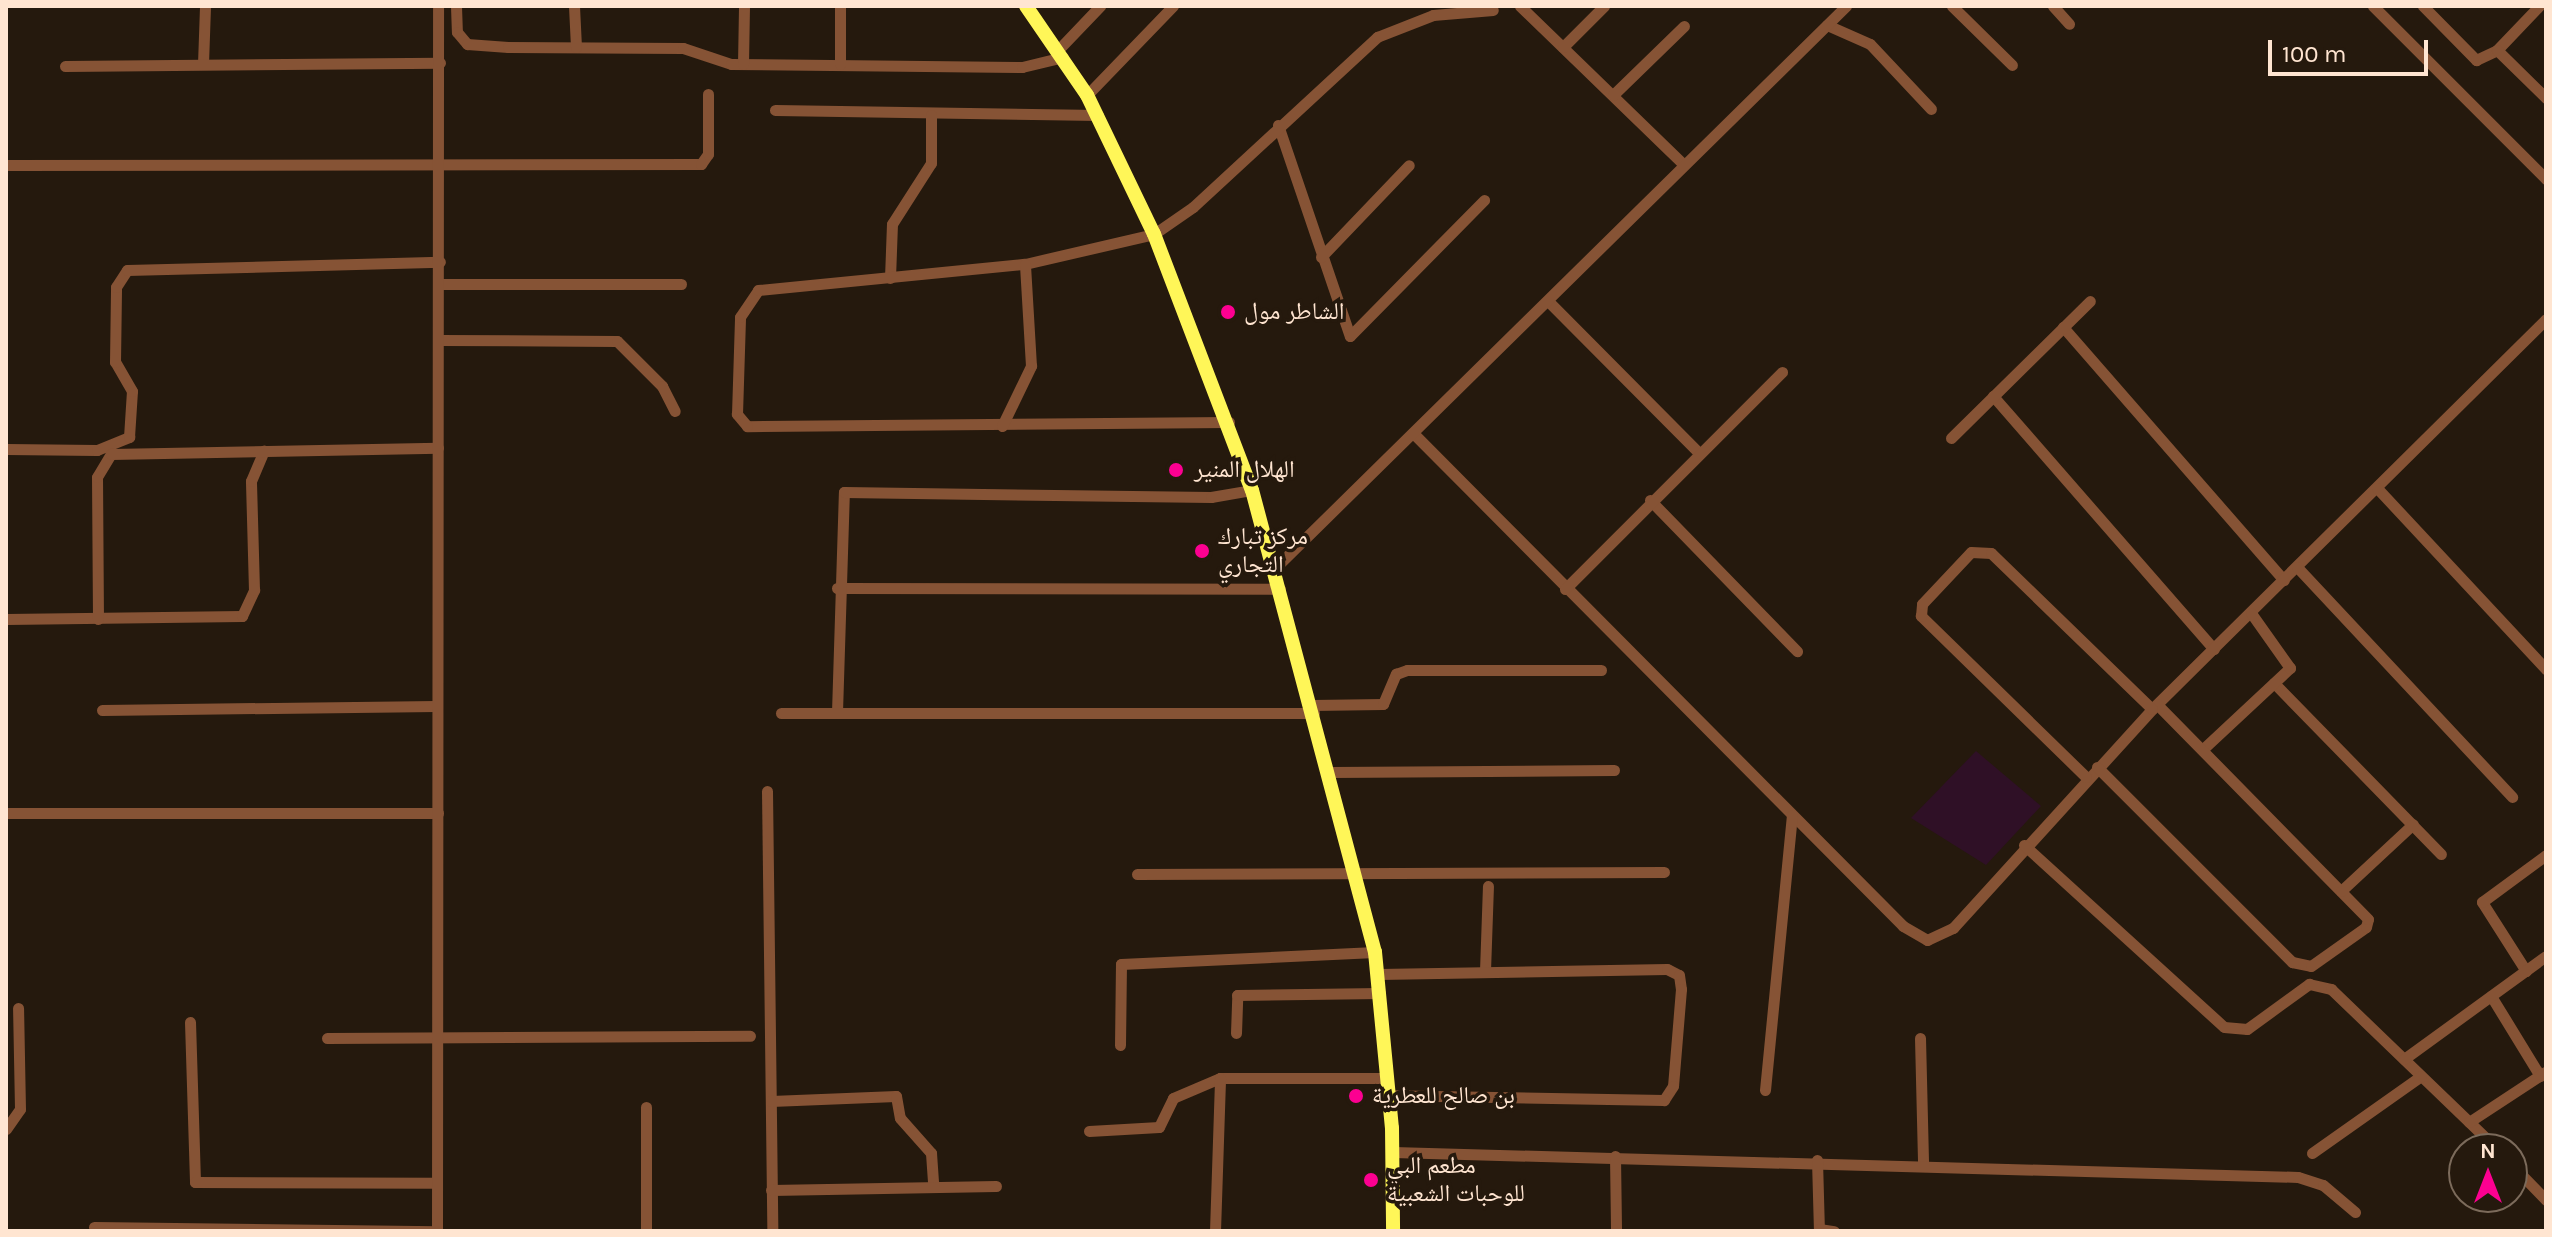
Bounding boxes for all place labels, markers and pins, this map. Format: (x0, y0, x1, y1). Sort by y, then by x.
place label: الشاطر مول (1244, 298, 1344, 326)
marker: الشاطر مول (1219, 303, 1237, 321)
place label: الهلال المنير (1194, 456, 1295, 484)
marker: الهلال المنير (1165, 459, 1187, 481)
place label: مركز تبارك التجاري (1218, 523, 1308, 579)
marker: مركز تبارك التجاري (1193, 542, 1211, 560)
place label: بن صالح للعطرية (1372, 1082, 1515, 1110)
marker: بن صالح للعطرية (1347, 1087, 1365, 1105)
place label: مطعم البي للوحبات الشعبية (1387, 1152, 1525, 1208)
marker: مطعم البي للوحبات الشعبية (1362, 1171, 1380, 1189)

